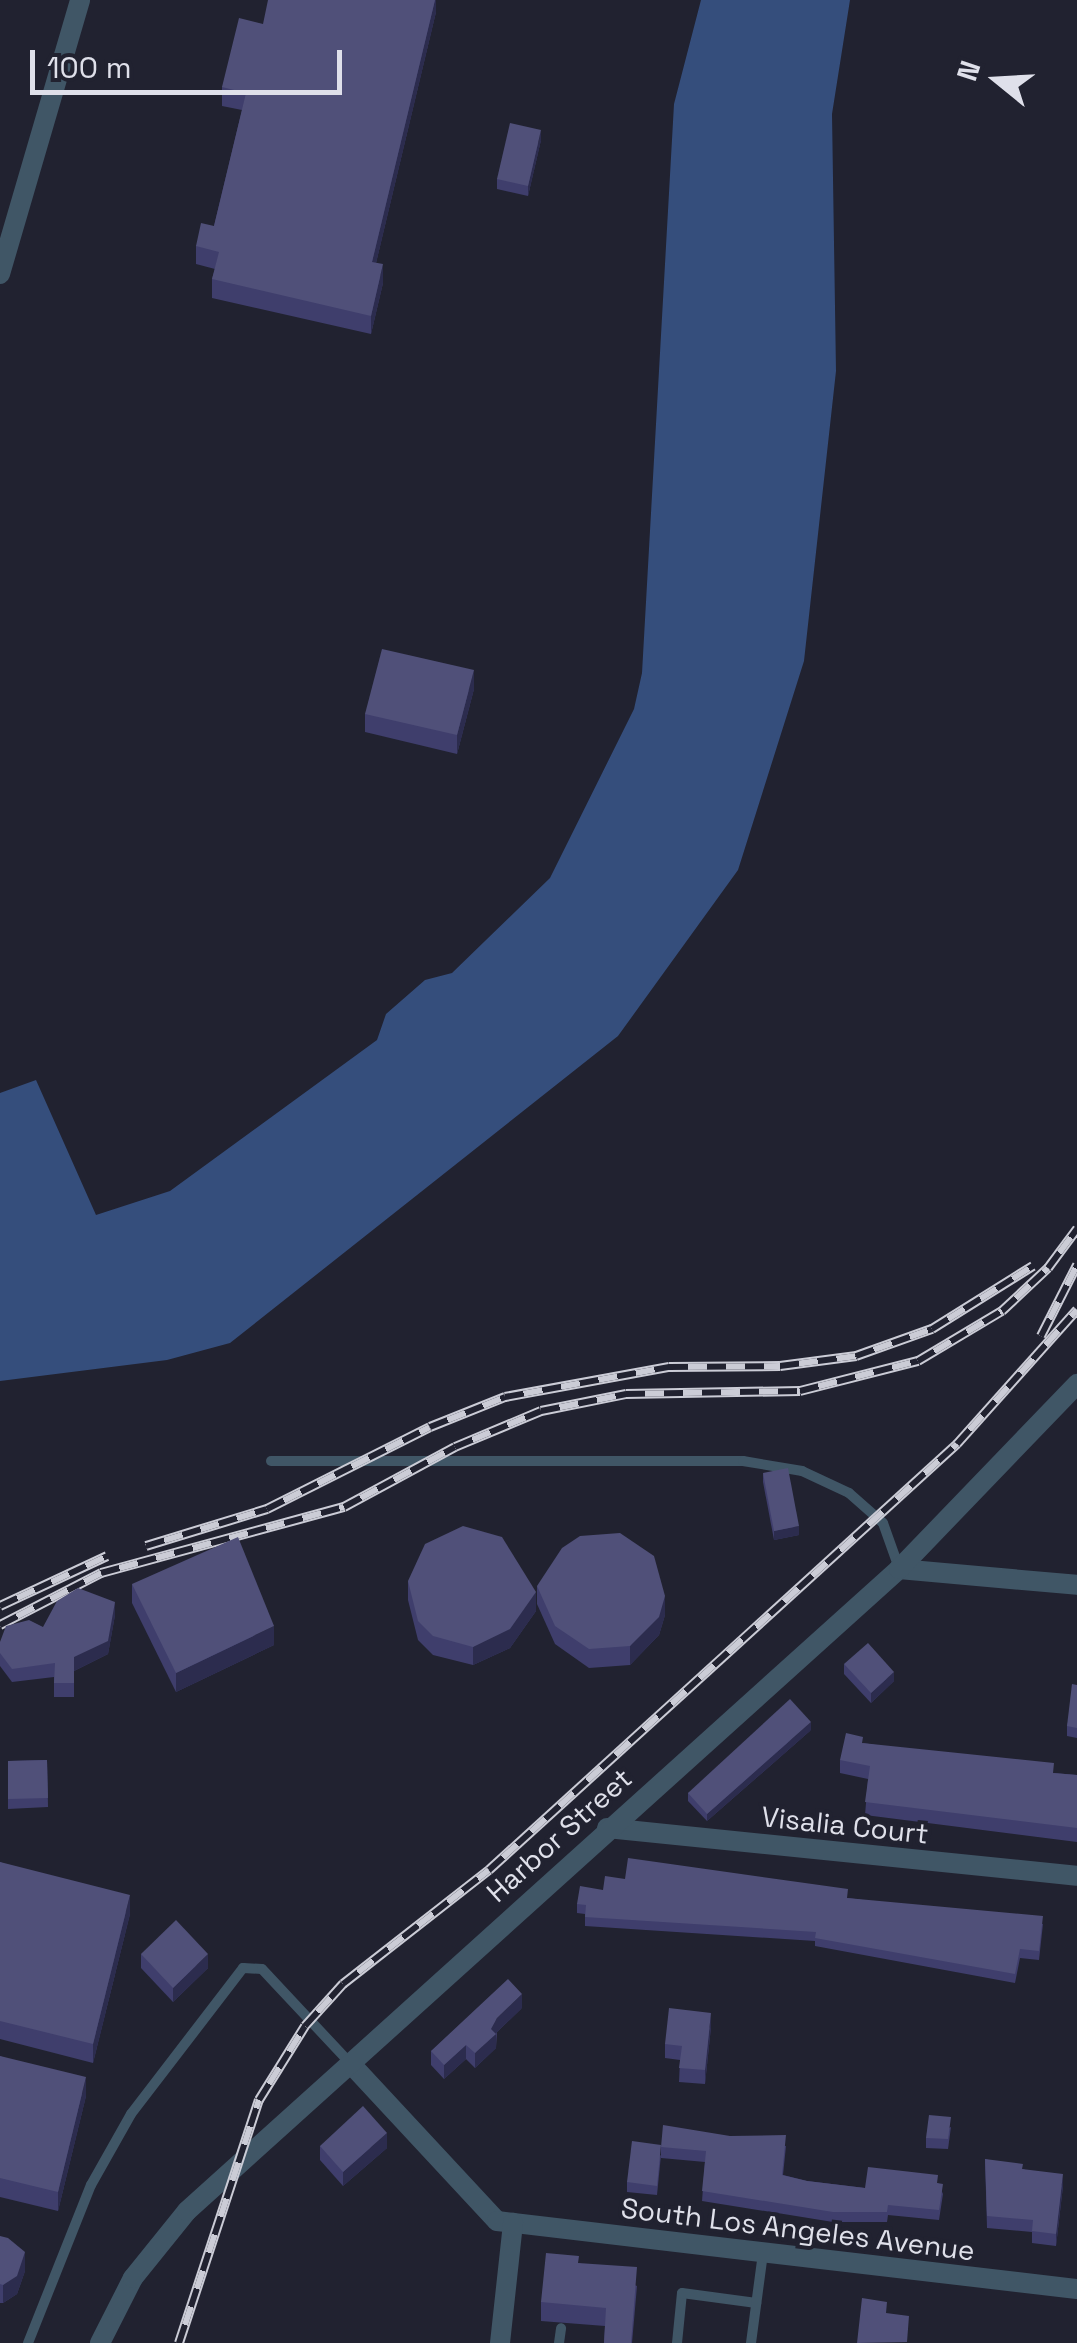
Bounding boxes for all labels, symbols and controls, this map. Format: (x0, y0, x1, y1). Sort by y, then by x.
scale bar (35, 30, 348, 92)
north arrow (947, 30, 1047, 130)
text: 100 m (47, 48, 132, 87)
text: N (948, 56, 988, 85)
street label: Harbor Street (480, 1761, 638, 1909)
street label: Visalia Court (760, 1800, 930, 1850)
street label: South Los Angeles Avenue (619, 2191, 977, 2267)

